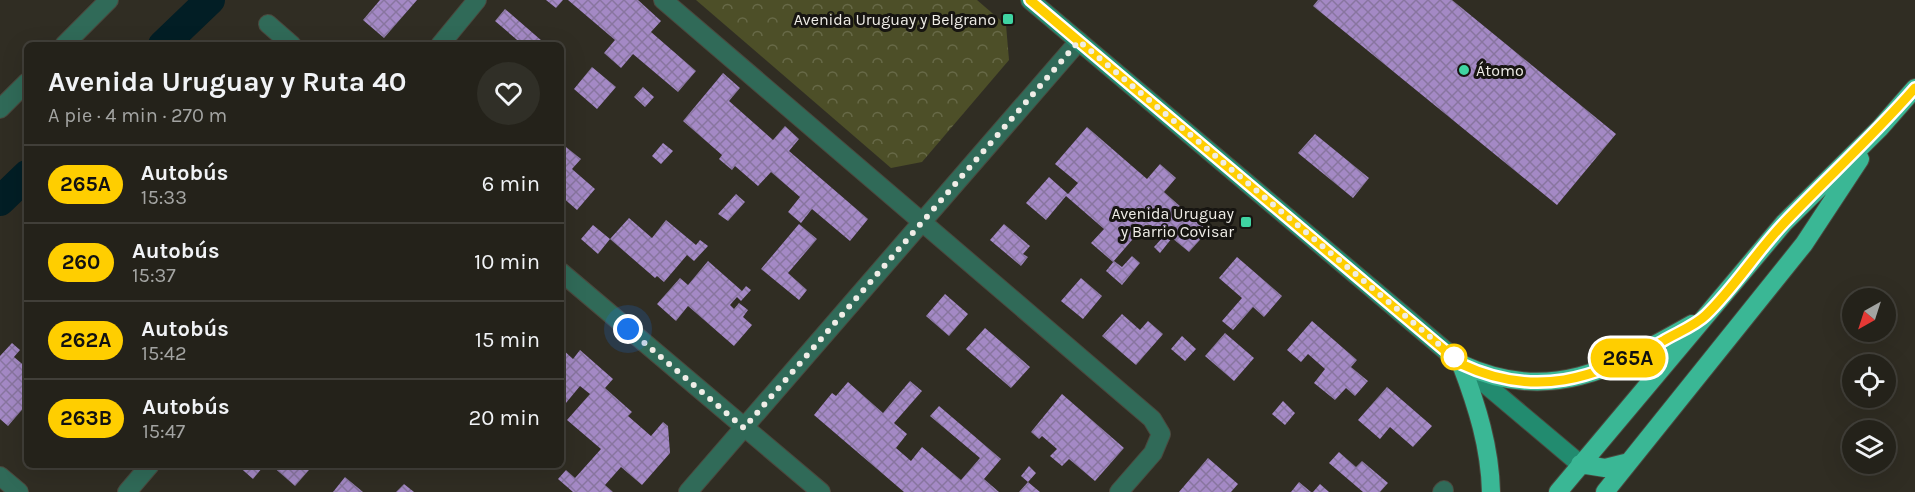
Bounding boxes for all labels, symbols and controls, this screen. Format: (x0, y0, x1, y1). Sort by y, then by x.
place label: Avenida Uruguay y Belgrano (794, 10, 996, 29)
marker: Avenida Uruguay y Belgrano (1001, 12, 1015, 26)
place label: Átomo (1476, 61, 1524, 80)
button: heart (477, 62, 540, 125)
marker: Átomo (1457, 63, 1471, 77)
text: Avenida Uruguay y Ruta 40 (48, 65, 407, 98)
text: A pie · 4 min · 270 m (48, 104, 227, 127)
text: Autobús (141, 160, 228, 186)
text: 6 min (482, 171, 540, 197)
text: 265A (60, 172, 111, 196)
text: 15:33 (141, 186, 187, 209)
place label: Avenida Uruguay y Barrio Covisar (1111, 204, 1235, 241)
marker: Avenida Uruguay y Barrio Covisar (1239, 215, 1253, 229)
text: Autobús (132, 238, 220, 264)
text: 10 min (474, 249, 540, 275)
text: 260 (62, 250, 100, 274)
text: 15:37 (132, 264, 176, 287)
north arrow (1842, 288, 1896, 342)
map controls (1842, 288, 1896, 474)
your location (613, 314, 643, 344)
text: Autobús (141, 316, 229, 342)
text: 15 min (475, 327, 540, 353)
text: 262A (60, 328, 111, 352)
line badge: 265A (1586, 338, 1670, 378)
text: 15:42 (141, 342, 187, 365)
unlabelled marker (1441, 344, 1467, 370)
text: 265A (1603, 346, 1653, 370)
button: locate (1842, 354, 1896, 408)
text: Autobús (142, 394, 230, 420)
text: 20 min (469, 405, 540, 431)
text: 263B (60, 406, 112, 430)
text: 15:47 (142, 420, 185, 443)
button: layers (1842, 420, 1896, 474)

